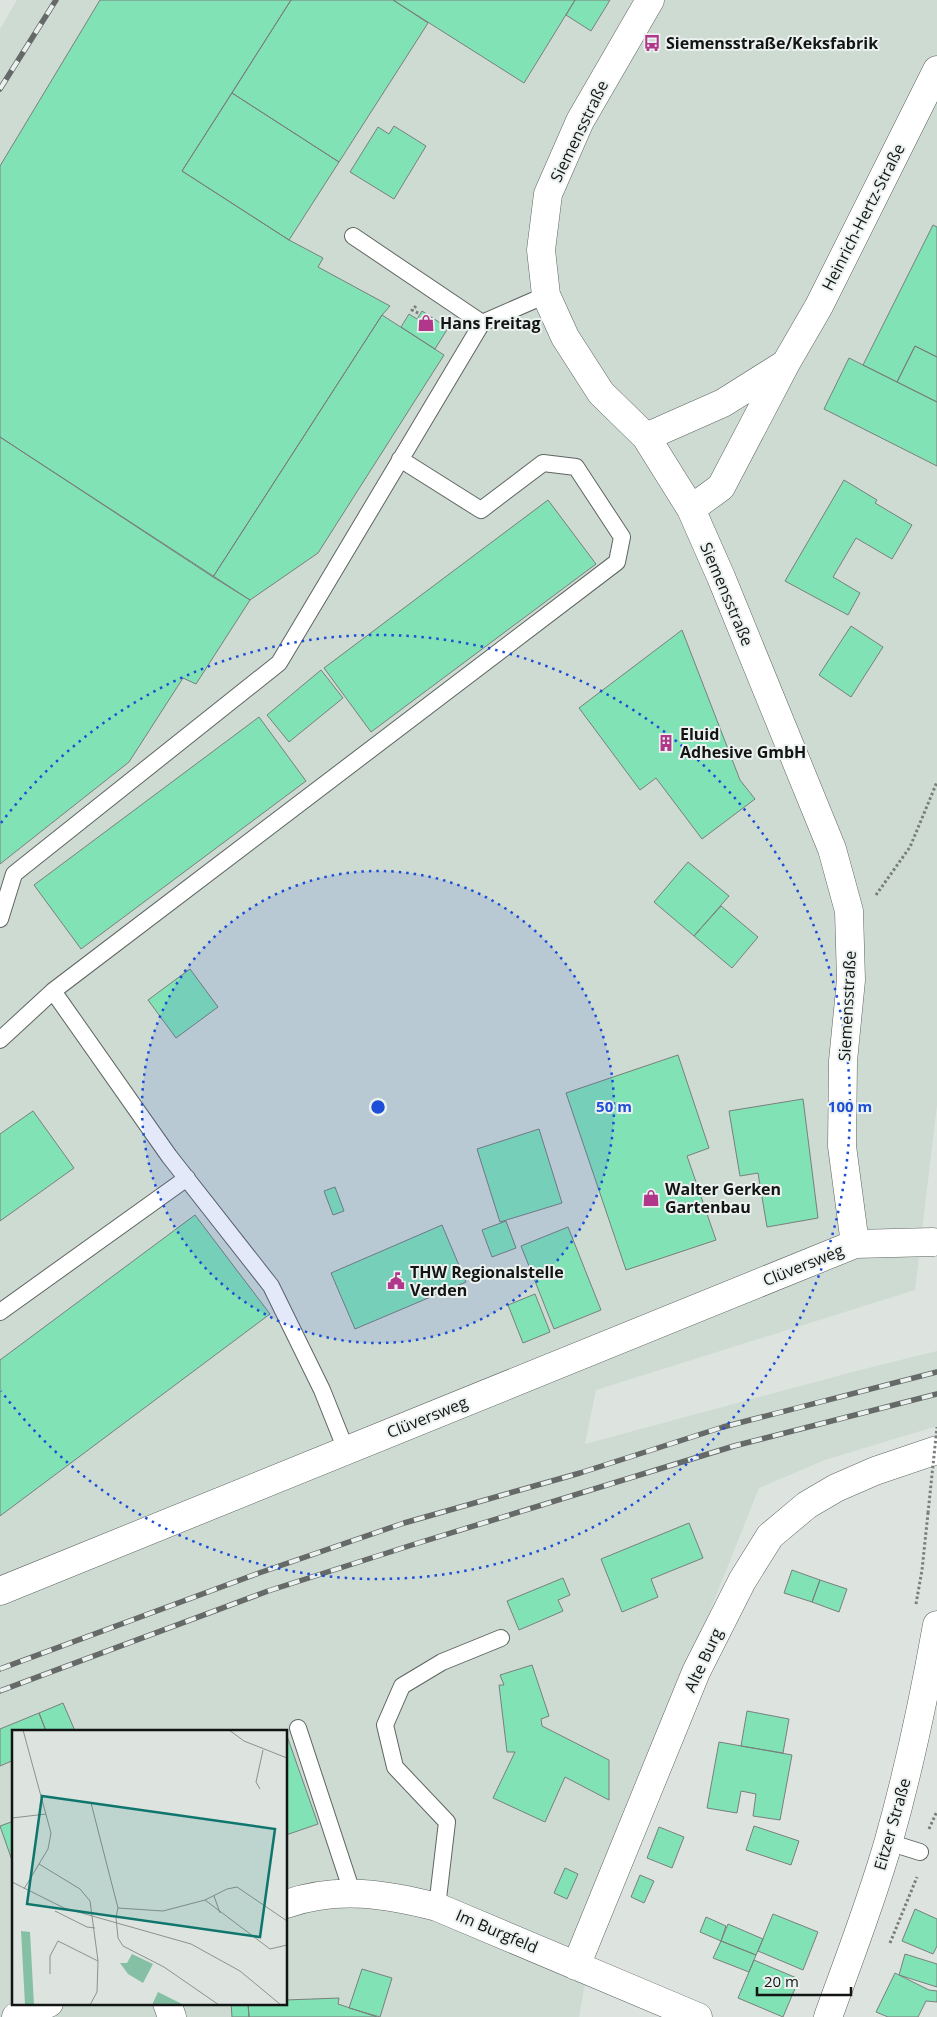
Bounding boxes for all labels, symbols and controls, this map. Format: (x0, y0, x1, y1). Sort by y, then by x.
place label: Siemensstraße/Keksfabrik (666, 32, 878, 54)
bus stop icon: Siemensstraße/Keksfabrik (642, 33, 662, 53)
street label: Siemensstraße (545, 76, 613, 186)
street label: Heinrich-Hertz-Straße (816, 140, 910, 294)
place label: Hans Freitag (440, 312, 541, 334)
shop icon: Hans Freitag (416, 313, 436, 333)
street label: Siemensstraße (695, 539, 759, 649)
place label: Eluid Adhesive GmbH (680, 723, 806, 763)
building icon: Eluid Adhesive GmbH (656, 733, 676, 753)
street label: Siemensstraße (833, 950, 861, 1062)
text: 50 m (596, 1096, 632, 1116)
text: 100 m (828, 1096, 872, 1116)
centre of rings (369, 1098, 387, 1116)
place label: Walter Gerken Gartenbau (665, 1178, 781, 1218)
shop icon: Walter Gerken Gartenbau (641, 1188, 661, 1208)
street label: Clüversweg (759, 1239, 847, 1291)
place label: THW Regionalstelle Verden (410, 1261, 564, 1301)
public building icon: THW Regionalstelle Verden (386, 1271, 406, 1291)
street label: Clüversweg (383, 1391, 471, 1443)
street label: Alte Burg (679, 1624, 728, 1696)
inset map (12, 1730, 288, 2004)
street label: Eitzer Straße (868, 1775, 916, 1873)
street label: Im Burgfeld (453, 1904, 541, 1958)
scale bar (757, 1964, 851, 1996)
text: 20 m (764, 1971, 799, 1991)

